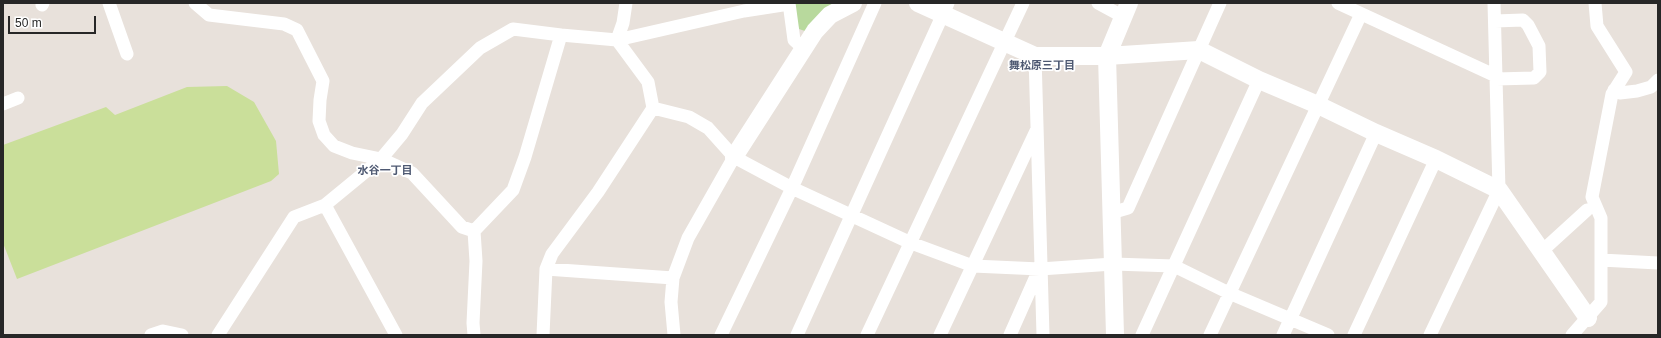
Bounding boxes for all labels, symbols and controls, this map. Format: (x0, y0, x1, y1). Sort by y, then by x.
scale bar (10, 8, 98, 34)
text: 50 m (15, 16, 42, 30)
district label: 舞松原三丁目 (1009, 59, 1075, 73)
district label: 水谷一丁目 (358, 164, 412, 178)

